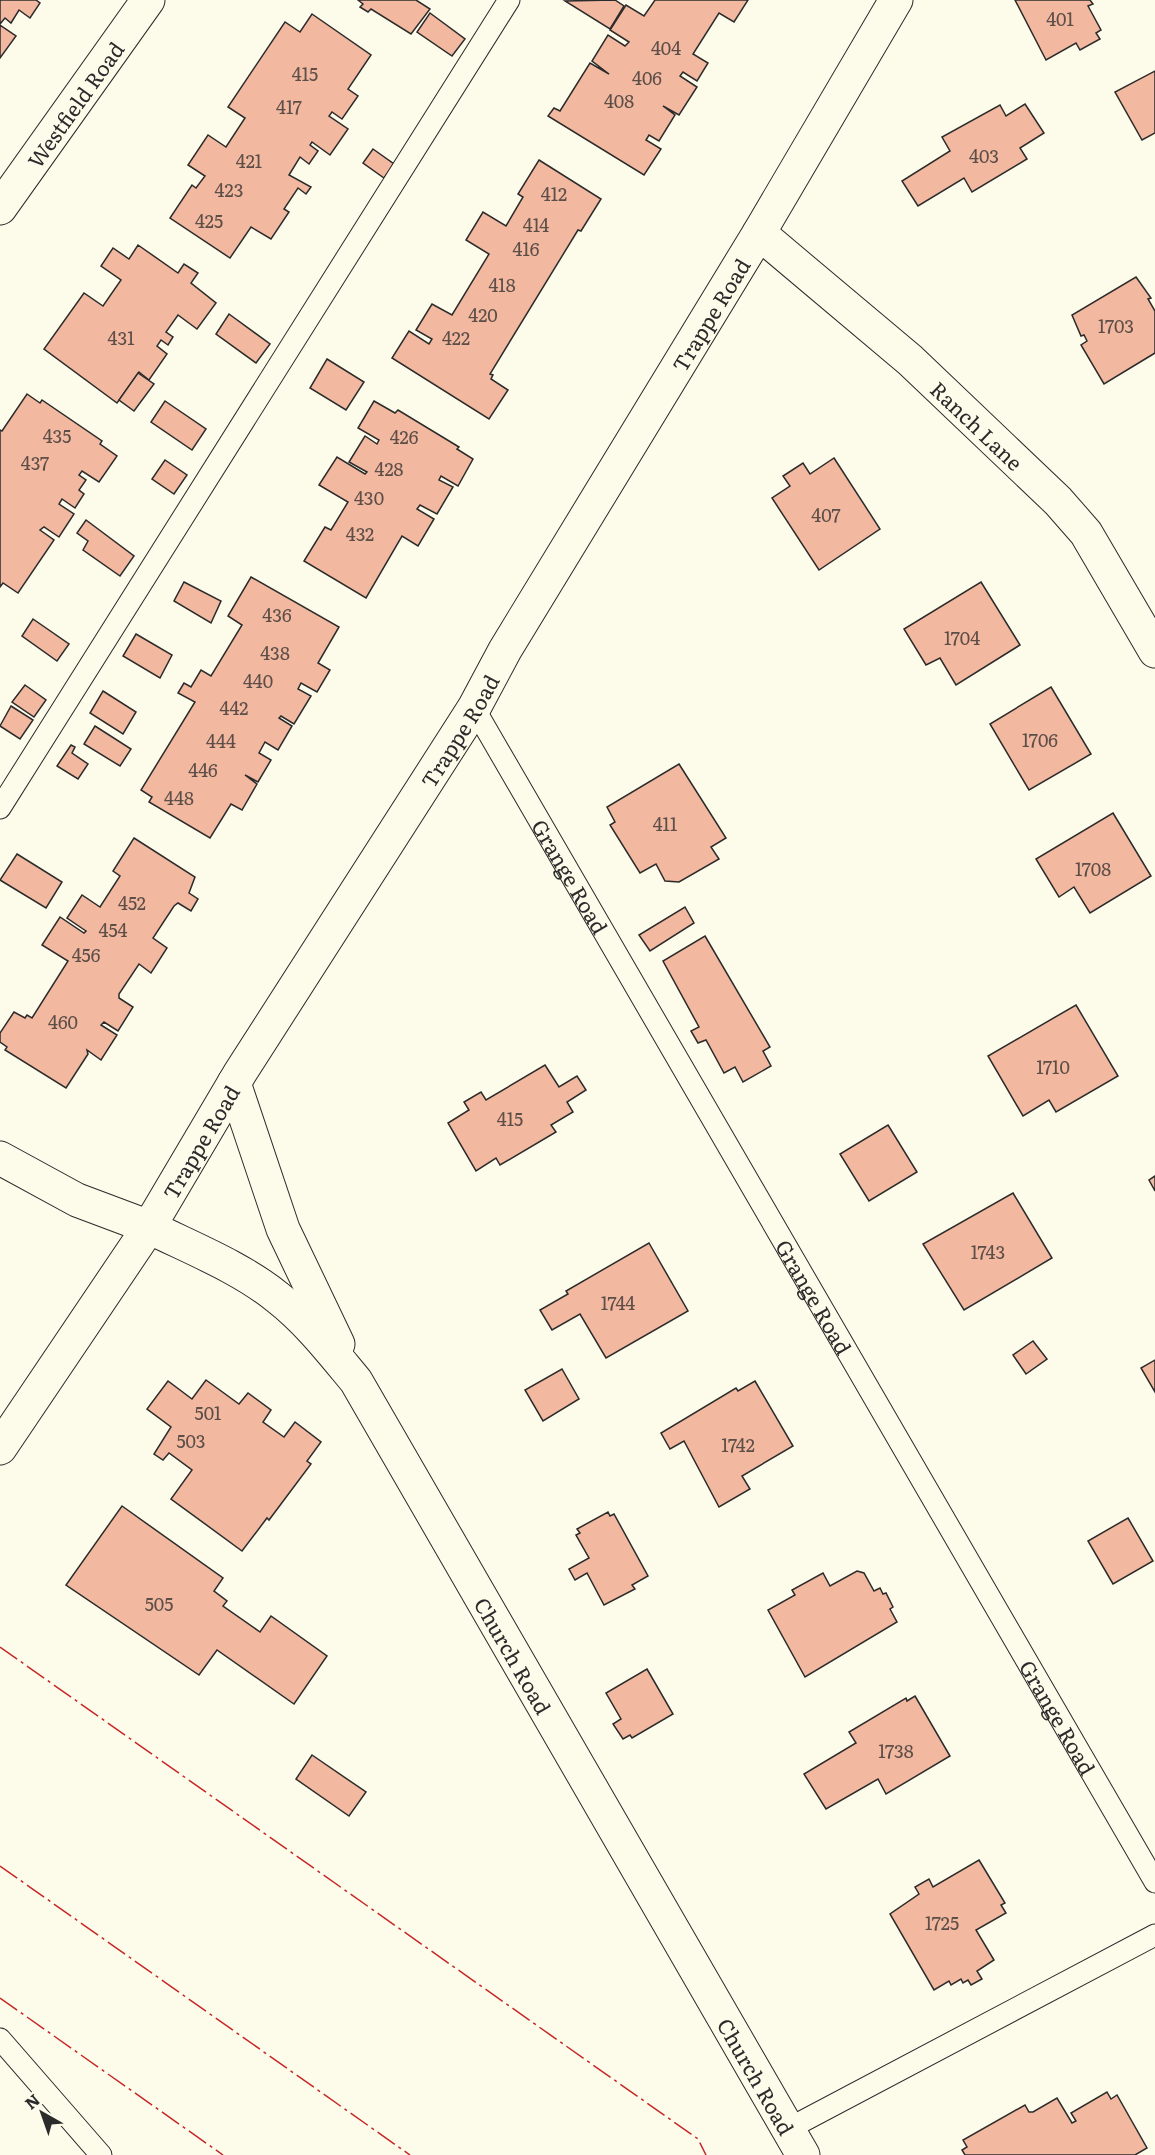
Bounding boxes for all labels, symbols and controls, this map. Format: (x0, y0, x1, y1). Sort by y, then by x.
house number: 401 (1046, 5, 1074, 32)
street label: Westfield Road (19, 34, 130, 173)
house number: 404 (651, 34, 681, 61)
house number: 415 (292, 60, 318, 87)
house number: 406 (632, 64, 662, 91)
house number: 408 (604, 87, 634, 114)
house number: 417 (276, 93, 302, 120)
house number: 403 (969, 142, 999, 169)
house number: 421 (236, 147, 262, 174)
house number: 423 (215, 176, 243, 203)
house number: 412 (541, 180, 567, 207)
house number: 425 (195, 207, 223, 234)
house number: 414 (523, 211, 549, 238)
house number: 416 (513, 235, 540, 262)
street label: Trappe Road (663, 251, 756, 377)
house number: 418 (488, 271, 516, 298)
house number: 420 (468, 301, 498, 328)
house number: 1703 (1098, 312, 1134, 339)
house number: 431 (108, 324, 135, 351)
house number: 422 (442, 324, 470, 351)
street label: Ranch Lane (925, 373, 1031, 476)
house number: 435 (43, 422, 71, 449)
house number: 426 (390, 423, 419, 450)
house number: 437 (21, 449, 49, 476)
house number: 428 (375, 455, 404, 482)
house number: 430 (354, 484, 384, 511)
house number: 407 (811, 501, 841, 528)
house number: 432 (346, 520, 374, 547)
house number: 436 (262, 601, 292, 628)
house number: 1704 (944, 624, 980, 651)
house number: 438 (260, 639, 290, 666)
house number: 440 (243, 667, 273, 694)
street label: Trappe Road (412, 668, 505, 793)
house number: 442 (220, 694, 248, 721)
house number: 1706 (1022, 726, 1058, 753)
house number: 444 (206, 727, 236, 754)
house number: 446 (188, 756, 218, 783)
house number: 448 (164, 784, 194, 811)
house number: 411 (653, 810, 677, 837)
street label: Grange Road (526, 813, 617, 939)
house number: 1708 (1075, 855, 1111, 882)
house number: 452 (118, 889, 146, 916)
house number: 454 (99, 916, 128, 943)
house number: 456 (72, 941, 101, 968)
house number: 460 (48, 1008, 78, 1035)
house number: 1710 (1036, 1053, 1070, 1080)
street label: Trappe Road (154, 1078, 246, 1204)
house number: 415 (497, 1105, 523, 1132)
street label: Grange Road (770, 1233, 861, 1360)
house number: 1743 (971, 1238, 1005, 1265)
house number: 1744 (601, 1289, 635, 1316)
house number: 501 (195, 1399, 221, 1426)
house number: 503 (176, 1427, 206, 1454)
house number: 1742 (721, 1431, 755, 1458)
house number: 505 (145, 1590, 173, 1617)
street label: Church Road (468, 1591, 560, 1719)
street label: Grange Road (1013, 1653, 1105, 1780)
house number: 1738 (878, 1737, 914, 1764)
house number: 1725 (925, 1909, 959, 1936)
street label: Church Road (711, 2012, 803, 2140)
north arrow (12, 2083, 72, 2143)
text: N (19, 2087, 45, 2114)

